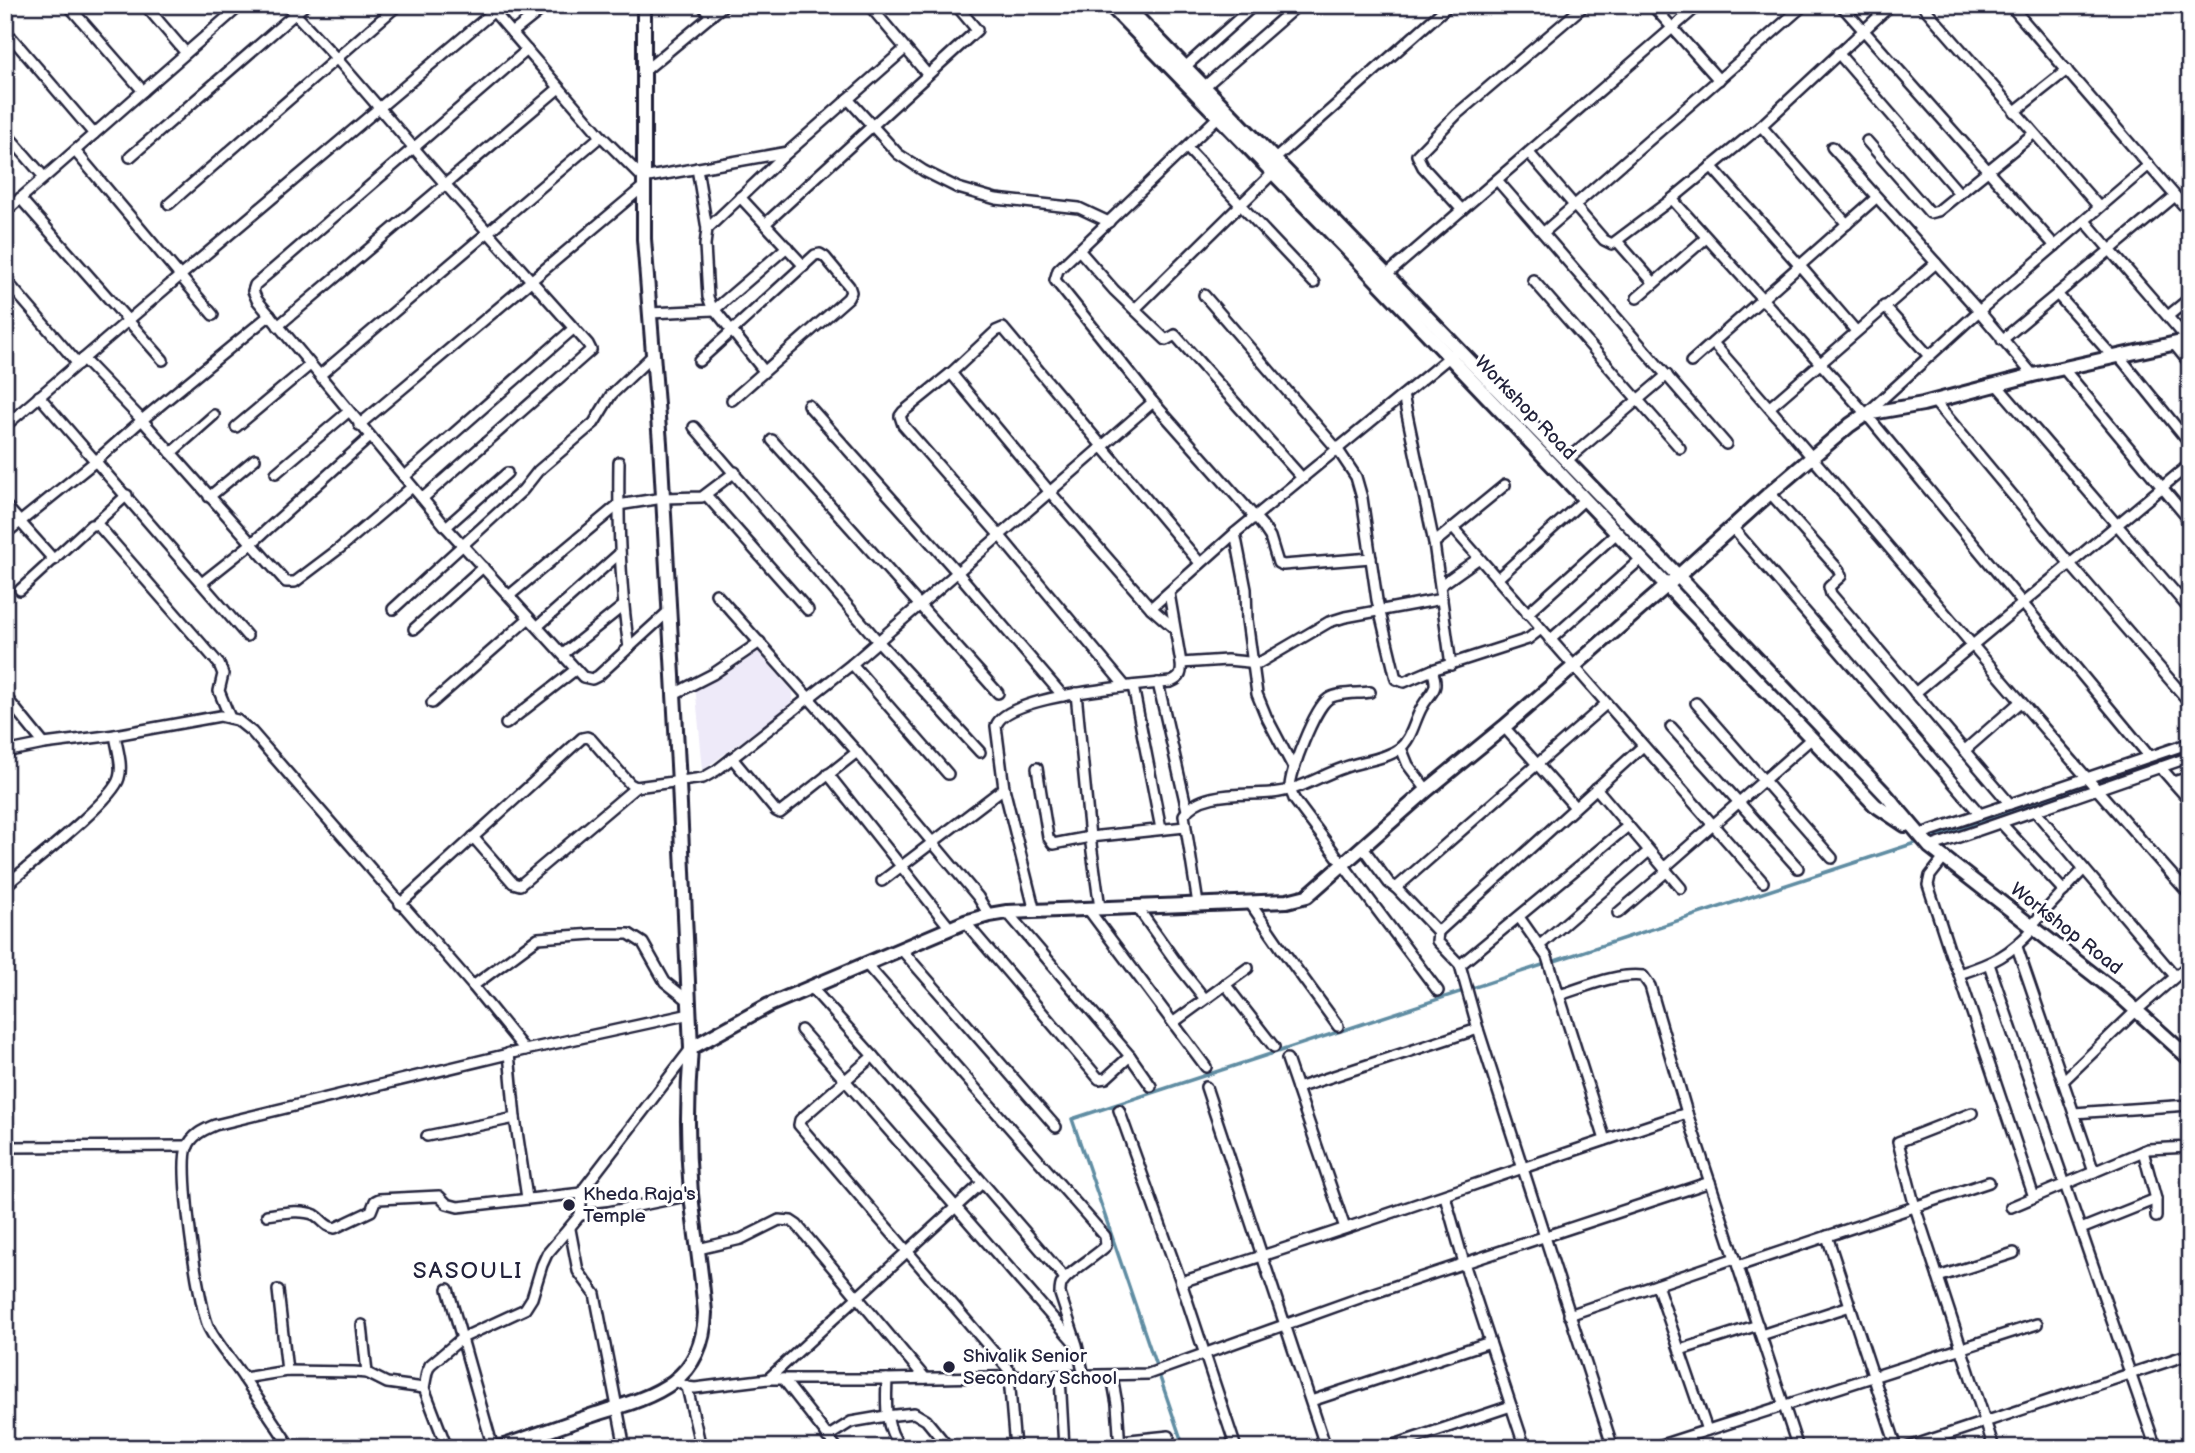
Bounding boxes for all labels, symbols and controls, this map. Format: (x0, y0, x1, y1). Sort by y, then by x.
street label: Workshop Road (1469, 351, 1581, 465)
street label: Workshop Road (2005, 878, 2127, 980)
place label: Kheda Raja's Temple (583, 1183, 696, 1228)
marker: Kheda Raja's Temple (561, 1197, 577, 1213)
district label: SASOULI (413, 1257, 523, 1285)
place label: Shivalik Senior Secondary School (963, 1345, 1117, 1390)
marker: Shivalik Senior Secondary School (941, 1359, 957, 1375)

